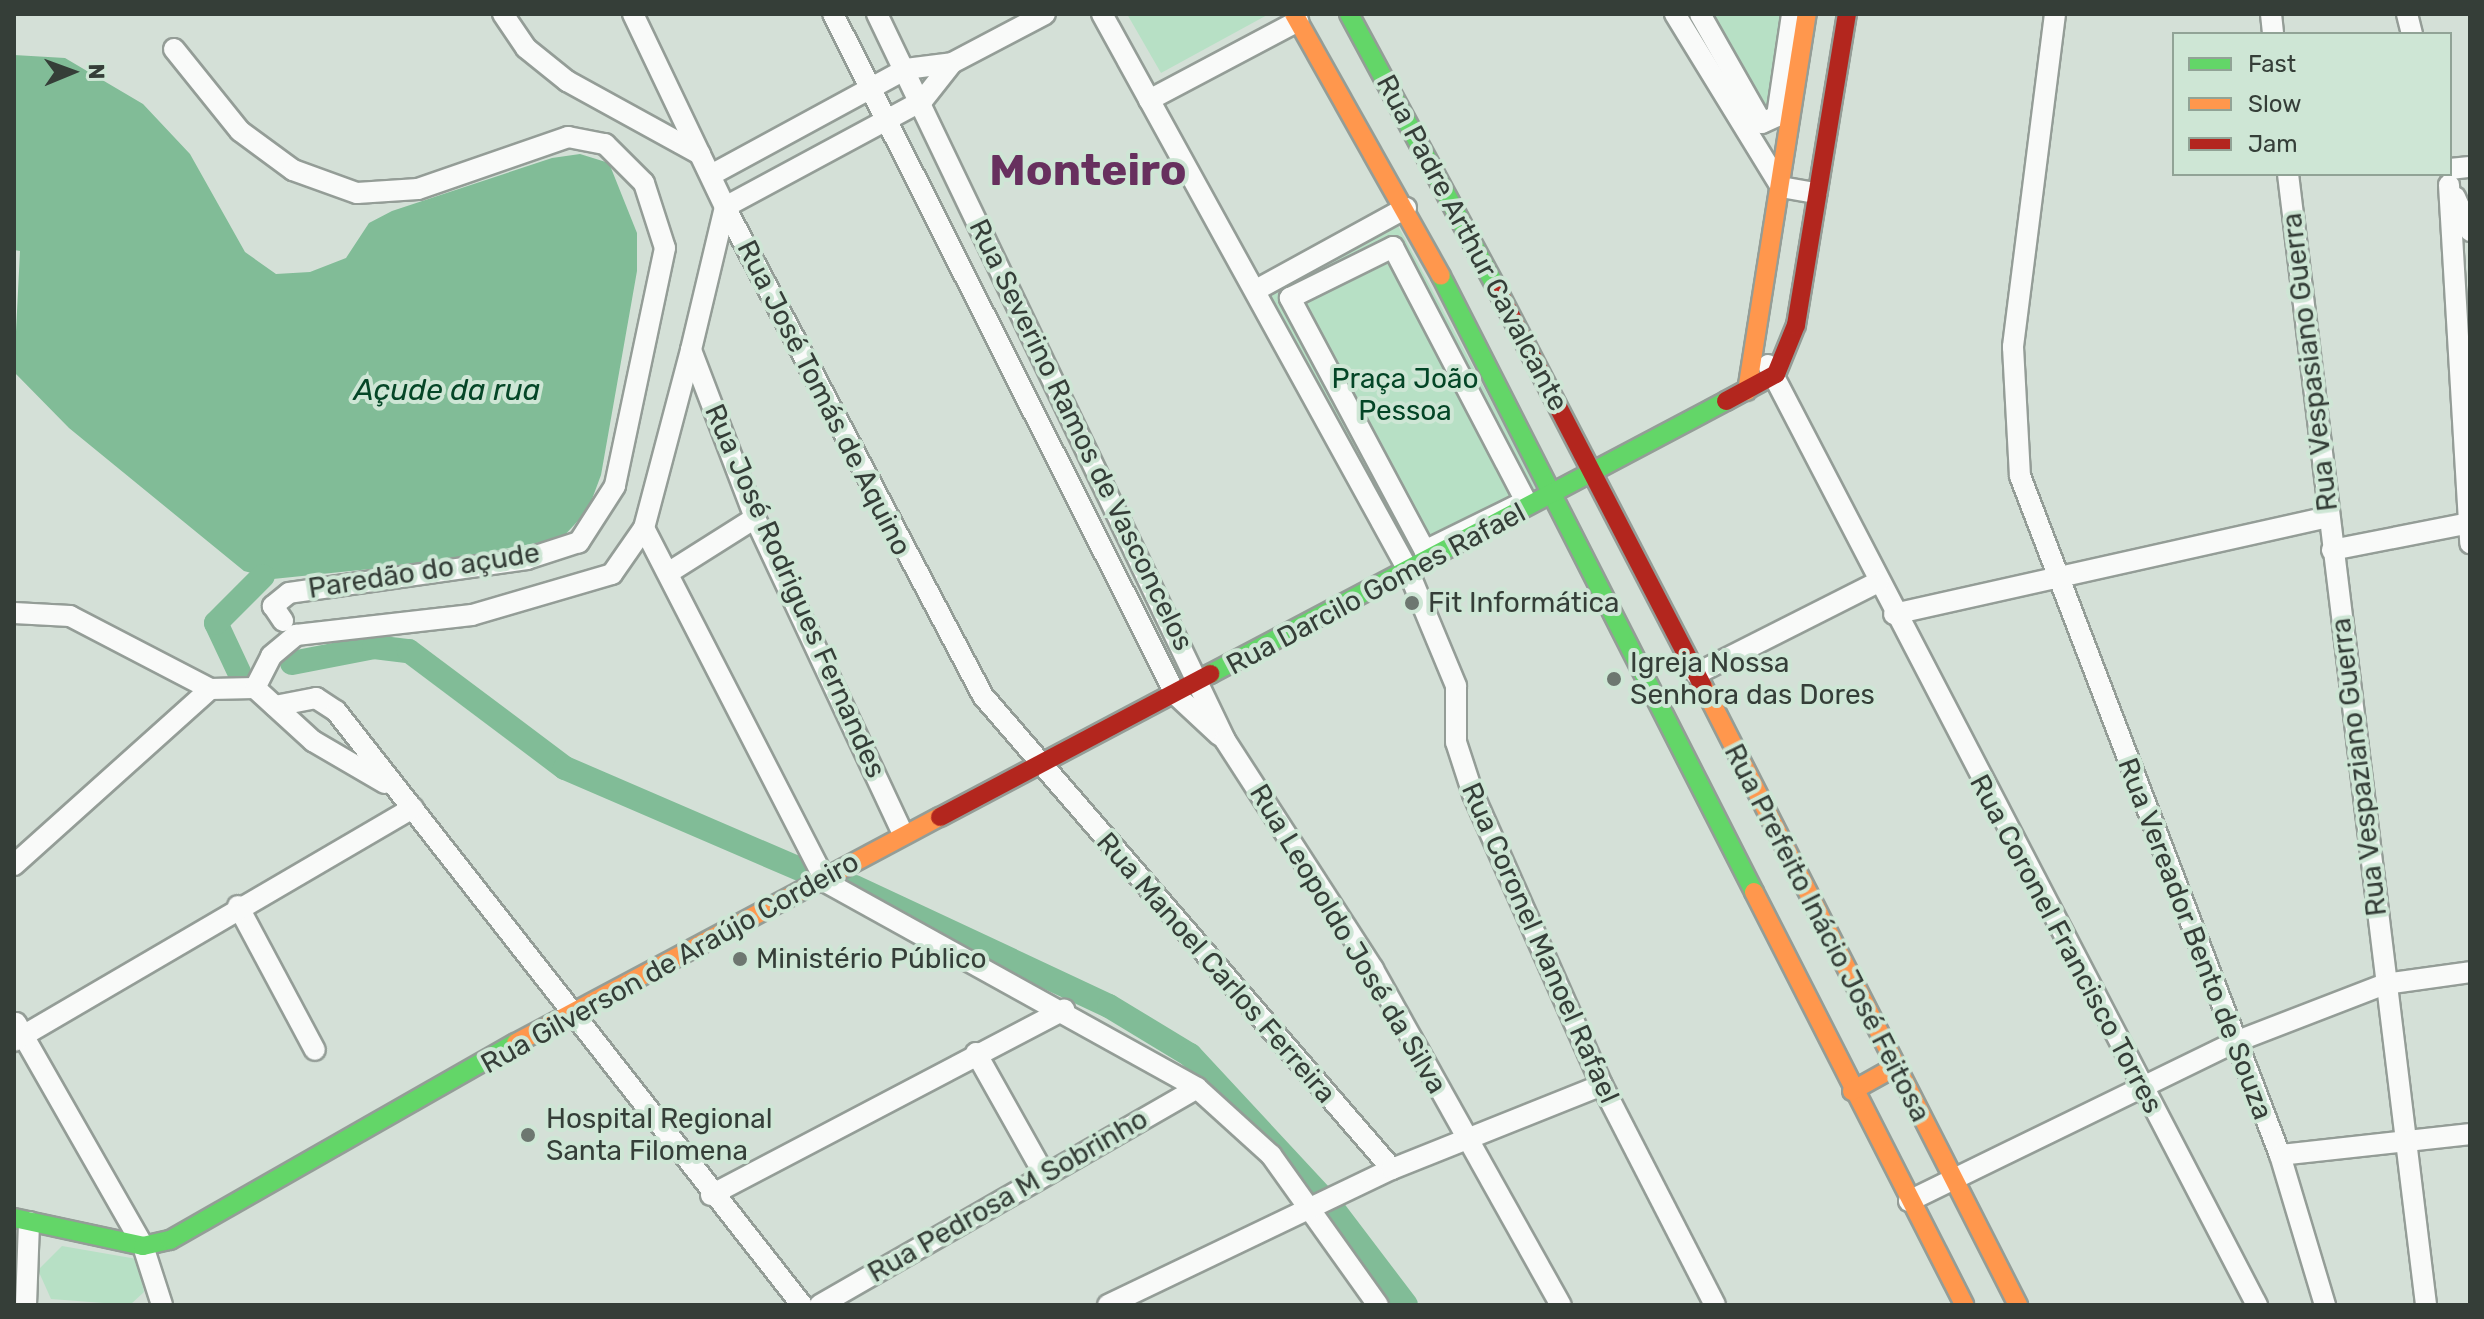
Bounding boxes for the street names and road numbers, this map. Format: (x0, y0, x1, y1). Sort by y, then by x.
street label: Rua Padre Arthur Cavalcante (1369, 69, 1575, 417)
street label: Rua Vespasiano Guerra (2275, 211, 2345, 513)
street label: Rua Severino Ramos de Vasconcelos (961, 214, 1201, 656)
street label: Rua José Tomás de Aquino (729, 234, 919, 562)
street label: Rua José Rodrigues Fernandes (697, 399, 893, 783)
street label: Rua Darcilo Gomes Rafael (1221, 496, 1531, 682)
street label: Paredão do açude (306, 536, 542, 606)
street label: Rua Vespaziano Guerra (2324, 616, 2394, 918)
street label: Rua Prefeito Inácio José Feitosa (1717, 739, 1937, 1127)
street label: Rua Vereador Bento de Souza (2110, 753, 2280, 1125)
street label: Rua Coronel Francisco Torres (1962, 769, 2170, 1119)
street label: Rua Leopoldo José da Silva (1242, 778, 1454, 1100)
street label: Rua Coronel Manoel Rafael (1454, 778, 1626, 1108)
street label: Rua Manoel Carlos Ferreira (1089, 826, 1343, 1110)
street label: Rua Gilverson de Araújo Cordeiro (475, 845, 865, 1081)
street label: Rua Pedrosa M Sobrinho (862, 1102, 1154, 1290)

